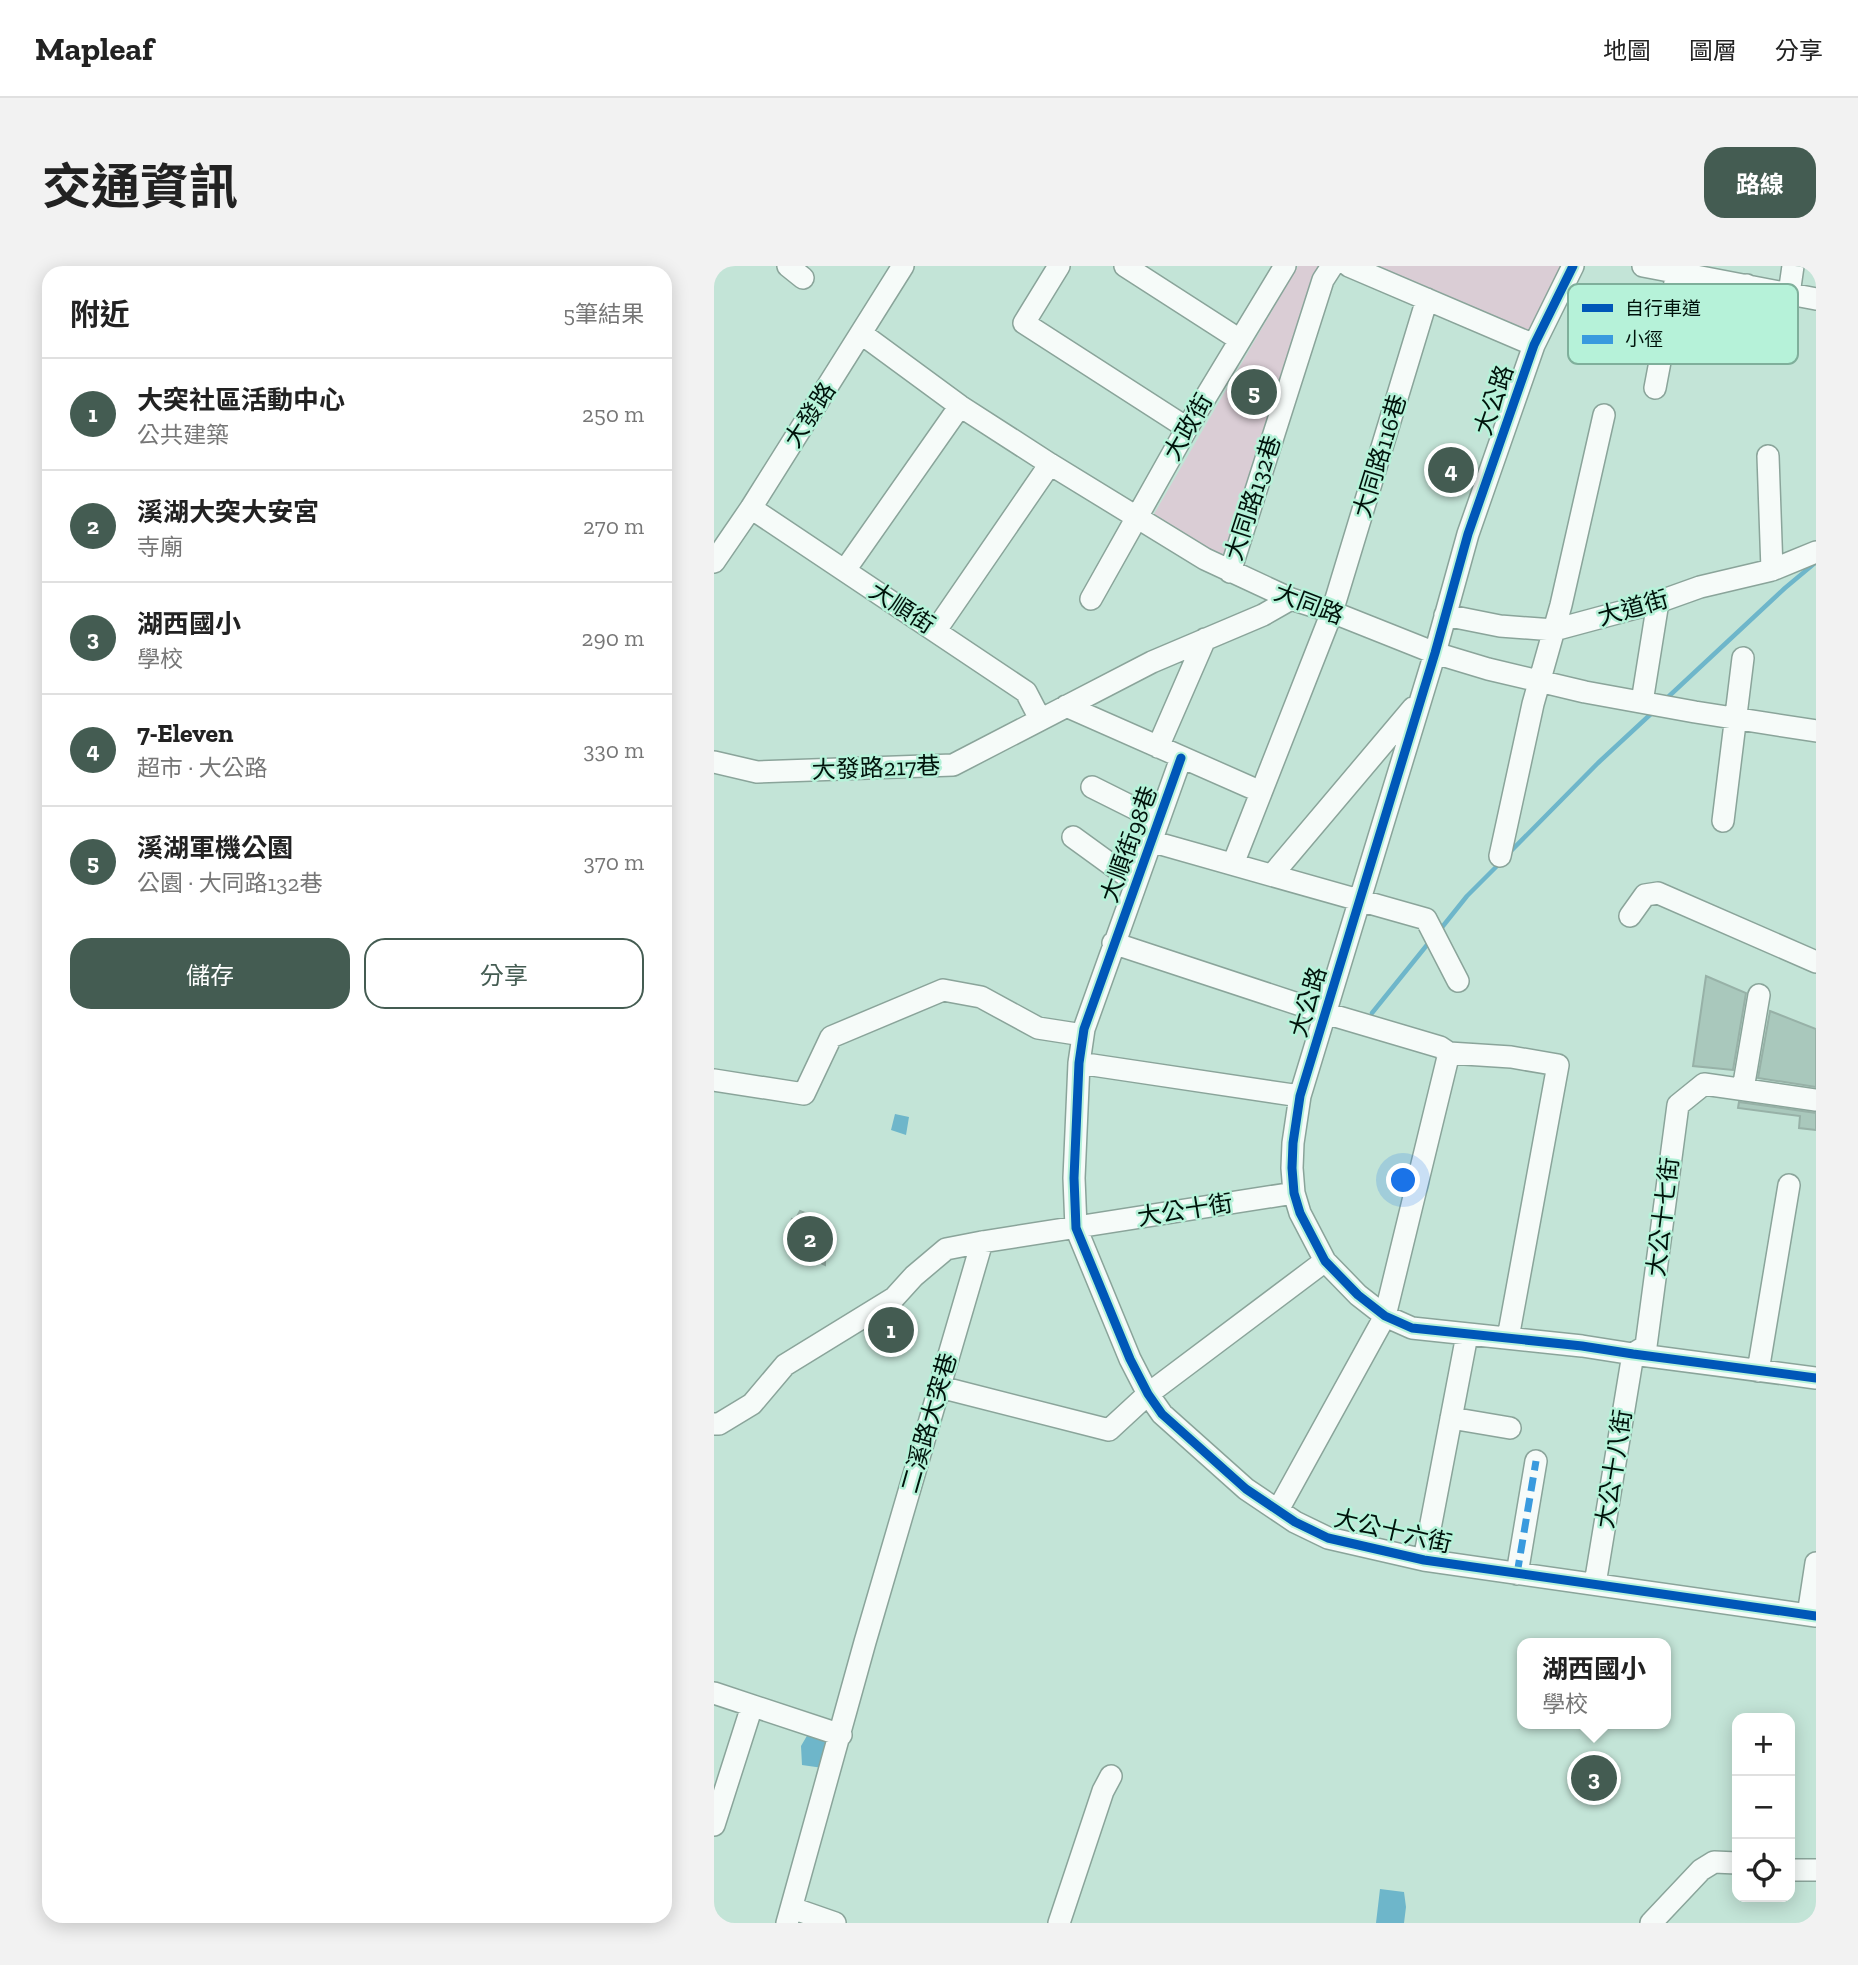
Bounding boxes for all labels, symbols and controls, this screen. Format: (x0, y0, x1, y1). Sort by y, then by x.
text: Mapleaf (35, 29, 153, 68)
text: 地圖 (1603, 36, 1651, 65)
text: 圖層 (1689, 36, 1737, 65)
text: 分享 (1775, 36, 1823, 65)
button: 路線 (1704, 147, 1816, 218)
text: 交通資訊 (42, 158, 238, 217)
legend (1568, 284, 1798, 364)
text: 附近 (70, 297, 130, 333)
text: 自行車道 (1625, 297, 1701, 320)
text: 5筆結果 (563, 300, 644, 328)
text: 小徑 (1625, 328, 1663, 351)
street label: 大公路 (1468, 361, 1519, 439)
pin: 5 (1231, 366, 1277, 418)
street label: 大發路 (778, 377, 841, 453)
text: 大突社區活動中心 (137, 384, 345, 416)
street label: 大政街 (1157, 388, 1218, 465)
street label: 大同路116巷 (1347, 391, 1412, 521)
text: 1 (88, 400, 98, 428)
text: 250 m (582, 400, 644, 428)
text: 公共建築 (137, 421, 229, 449)
street label: 大同路132巷 (1219, 432, 1286, 564)
pin: 4 (1428, 444, 1474, 496)
text: 溪湖大突大安宮 (137, 496, 319, 528)
text: 2 (87, 512, 99, 540)
text: 270 m (583, 512, 644, 540)
text: 寺廟 (137, 533, 183, 561)
street label: 大順街 (864, 576, 940, 639)
street label: 大同路 (1270, 577, 1348, 630)
street label: 大道街 (1594, 584, 1671, 631)
text: 湖西國小 (137, 608, 241, 640)
text: 3 (87, 624, 99, 652)
text: 290 m (582, 624, 644, 652)
text: 學校 (137, 645, 183, 673)
text: 7-Eleven (137, 717, 234, 749)
text: 4 (86, 736, 100, 764)
text: 330 m (583, 736, 644, 764)
street label: 大發路217巷 (811, 751, 941, 784)
text: 超市 · 大公路 (137, 754, 267, 782)
street label: 大順街98巷 (1094, 782, 1163, 906)
text: 溪湖軍機公園 (137, 832, 293, 864)
text: 5 (87, 848, 99, 876)
text: 370 m (584, 848, 644, 876)
text: 公園 · 大同路132巷 (137, 869, 322, 897)
button: 儲存 (70, 938, 350, 1009)
button: 分享 (364, 938, 644, 1009)
street label: 大公路 (1283, 963, 1332, 1041)
street label: 大公十七街 (1641, 1156, 1684, 1278)
your location (1386, 1163, 1420, 1197)
street label: 大公十街 (1135, 1188, 1235, 1231)
pin: 2 (787, 1213, 833, 1265)
pin: 1 (868, 1304, 914, 1356)
street label: 二溪路大突巷 (895, 1350, 962, 1496)
street label: 大公十八街 (1590, 1407, 1637, 1530)
street label: 大公十六街 (1331, 1503, 1455, 1558)
popup (1517, 1638, 1671, 1729)
text: 湖西國小 (1542, 1653, 1646, 1685)
text: 學校 (1542, 1690, 1588, 1718)
map controls (1732, 1713, 1795, 1902)
button: + (1732, 1713, 1795, 1776)
pin: 3 (1571, 1752, 1617, 1804)
button: − (1732, 1776, 1795, 1839)
button: locate (1732, 1839, 1795, 1902)

